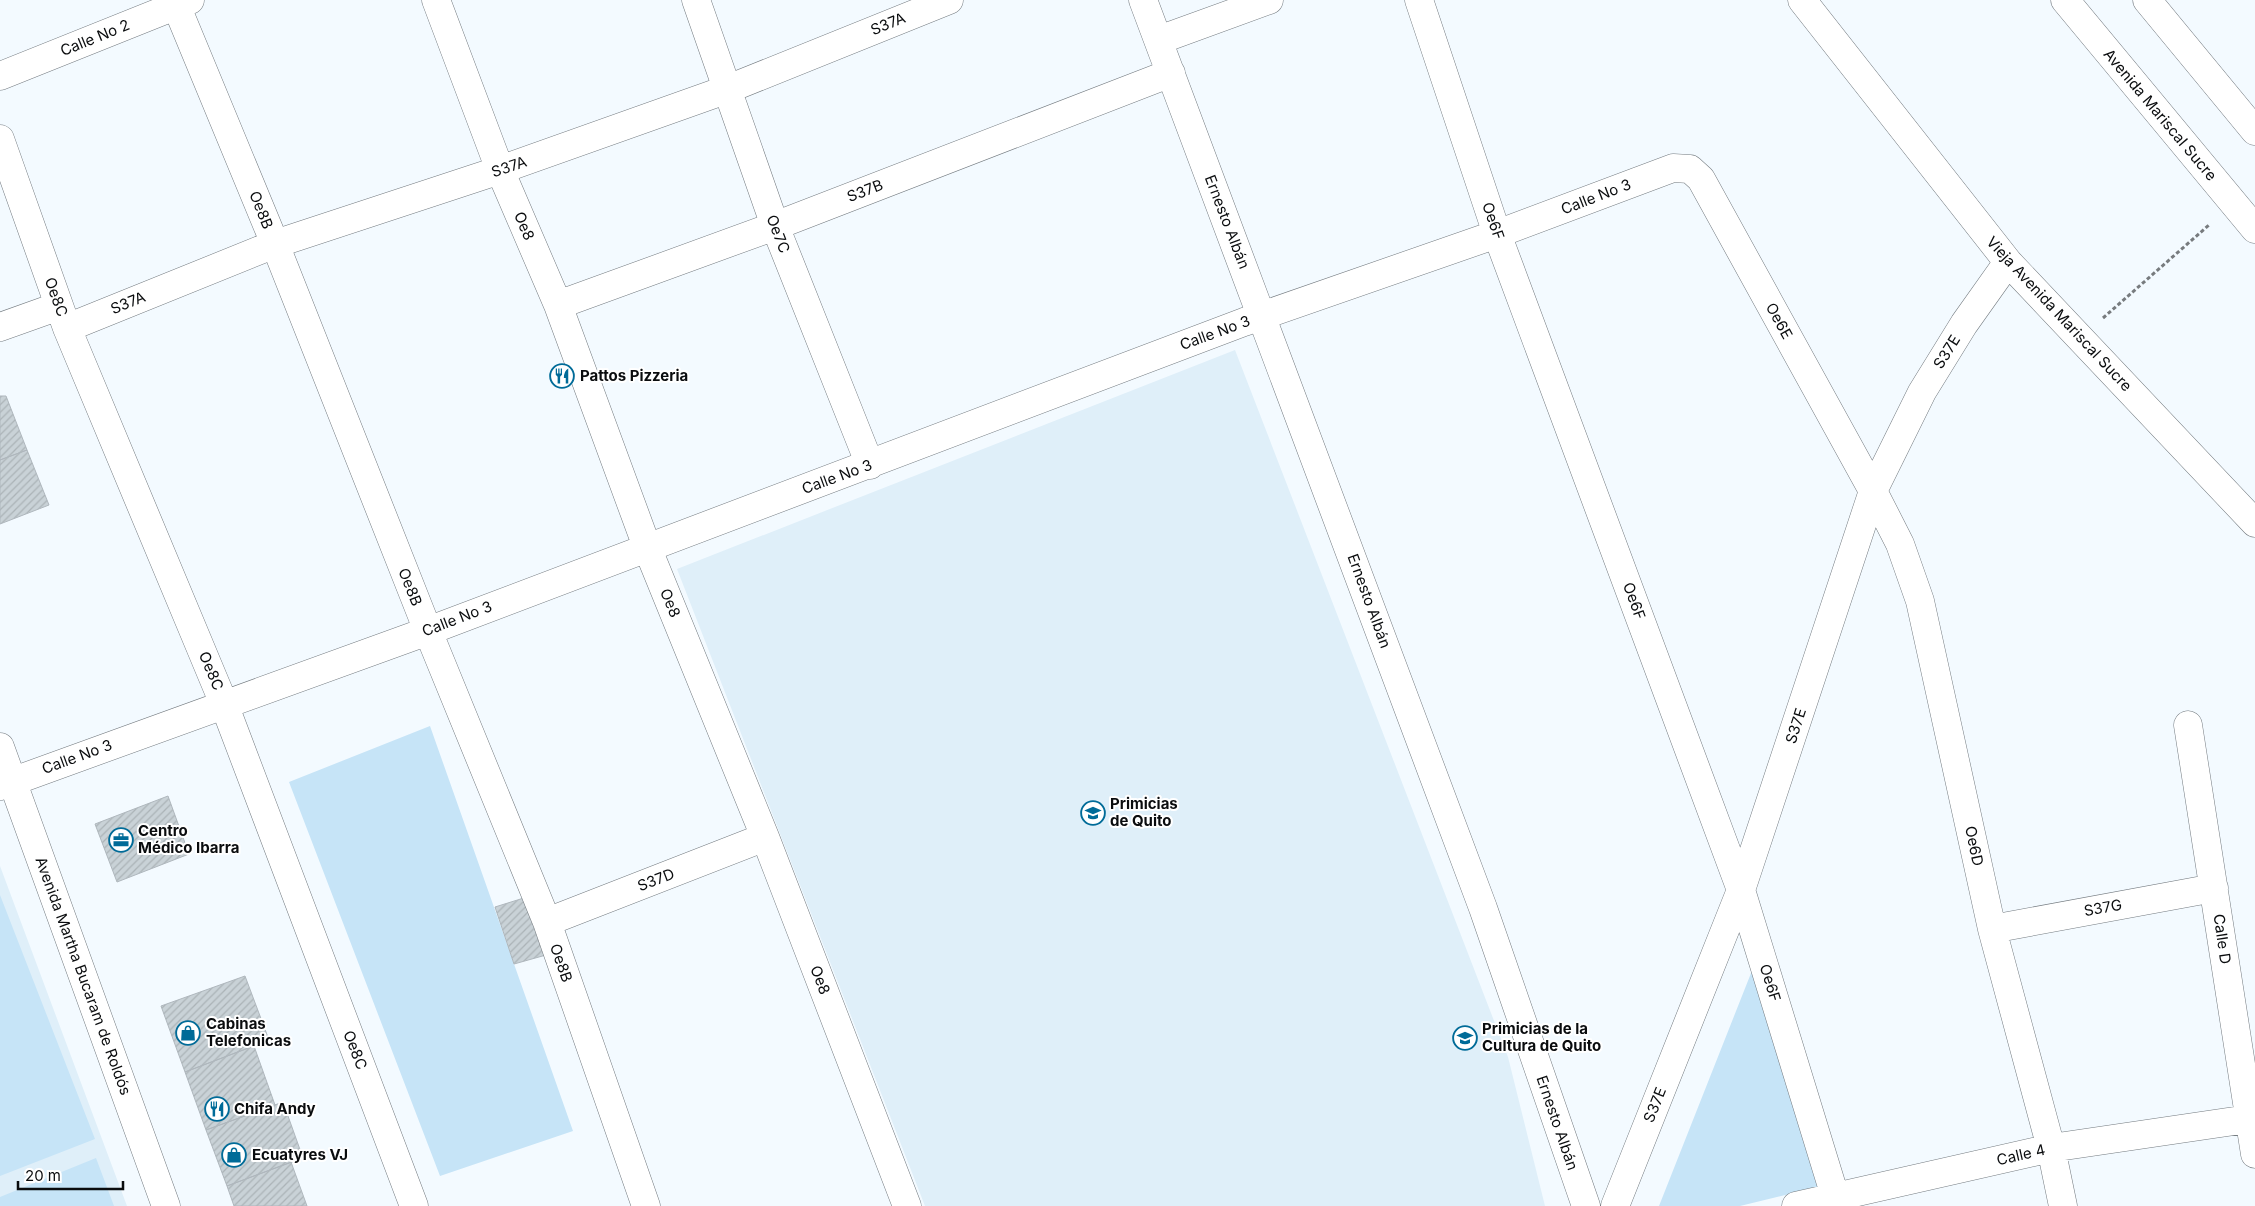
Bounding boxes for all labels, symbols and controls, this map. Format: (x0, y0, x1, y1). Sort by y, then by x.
street label: S37A (868, 8, 908, 39)
street label: Calle No 2 (57, 15, 132, 60)
street label: Avenida Mariscal Sucre (2100, 45, 2221, 184)
street label: S37A (489, 152, 529, 181)
street label: Ernesto Albán (1201, 172, 1254, 271)
street label: S37B (844, 175, 886, 206)
street label: Calle No 3 (1558, 175, 1633, 219)
street label: Oe8B (245, 188, 278, 232)
street label: Oe6F (1478, 200, 1509, 242)
street label: Oe8 (510, 209, 539, 243)
street label: Oe7C (762, 212, 794, 256)
street label: Vieja Avenida Mariscal Sucre (1982, 232, 2136, 395)
street label: Oe8C (41, 275, 72, 319)
street label: S37A (108, 287, 148, 318)
street label: Oe6E (1762, 299, 1797, 342)
street label: Calle No 3 (1177, 311, 1253, 354)
street label: S37E (1929, 331, 1964, 372)
restaurant icon: Pattos Pizzeria (549, 363, 575, 389)
place label: Pattos Pizzeria (580, 366, 688, 385)
street label: Calle No 3 (799, 455, 875, 498)
street label: Ernesto Albán (1344, 551, 1395, 651)
street label: Oe8B (394, 565, 427, 609)
street label: Oe6F (1619, 580, 1650, 622)
street label: Oe8 (656, 586, 685, 620)
street label: Calle No 3 (419, 597, 494, 641)
street label: Oe8C (195, 648, 228, 693)
street label: S37E (1781, 706, 1810, 746)
street label: Calle No 3 (39, 735, 115, 778)
place label: Primicias de Quito (1110, 794, 1178, 830)
school or university icon: Primicias de Quito (1080, 800, 1106, 826)
place label: Centro Médico Ibarra (138, 821, 239, 857)
street label: Oe6D (1961, 824, 1988, 868)
office icon: Centro Médico Ibarra (108, 827, 134, 853)
street label: Avenida Martha Bucaram de Roldós (31, 854, 136, 1098)
street label: S37D (635, 864, 677, 895)
street label: S37G (2082, 895, 2124, 920)
street label: Calle D (2210, 913, 2235, 965)
street label: Oe8B (546, 941, 577, 985)
street label: Oe6F (1756, 962, 1785, 1004)
street label: Oe8 (806, 963, 835, 997)
place label: Cabinas Telefonicas (206, 1014, 291, 1050)
place label: Primicias de la Cultura de Quito (1482, 1019, 1601, 1055)
shop icon: Cabinas Telefonicas (175, 1020, 201, 1046)
school or university icon: Primicias de la Cultura de Quito (1452, 1025, 1478, 1051)
street label: Oe8C (339, 1028, 372, 1072)
street label: Ernesto Albán (1532, 1073, 1583, 1173)
street label: S37E (1639, 1084, 1670, 1125)
restaurant icon: Chifa Andy (204, 1096, 230, 1122)
place label: Chifa Andy (234, 1099, 316, 1118)
street label: Calle 4 (1995, 1140, 2047, 1169)
shop icon: Ecuatyres VJ (221, 1142, 247, 1168)
place label: Ecuatyres VJ (252, 1145, 348, 1164)
scale bar (18, 1158, 122, 1190)
text: 20 m (25, 1166, 61, 1185)

